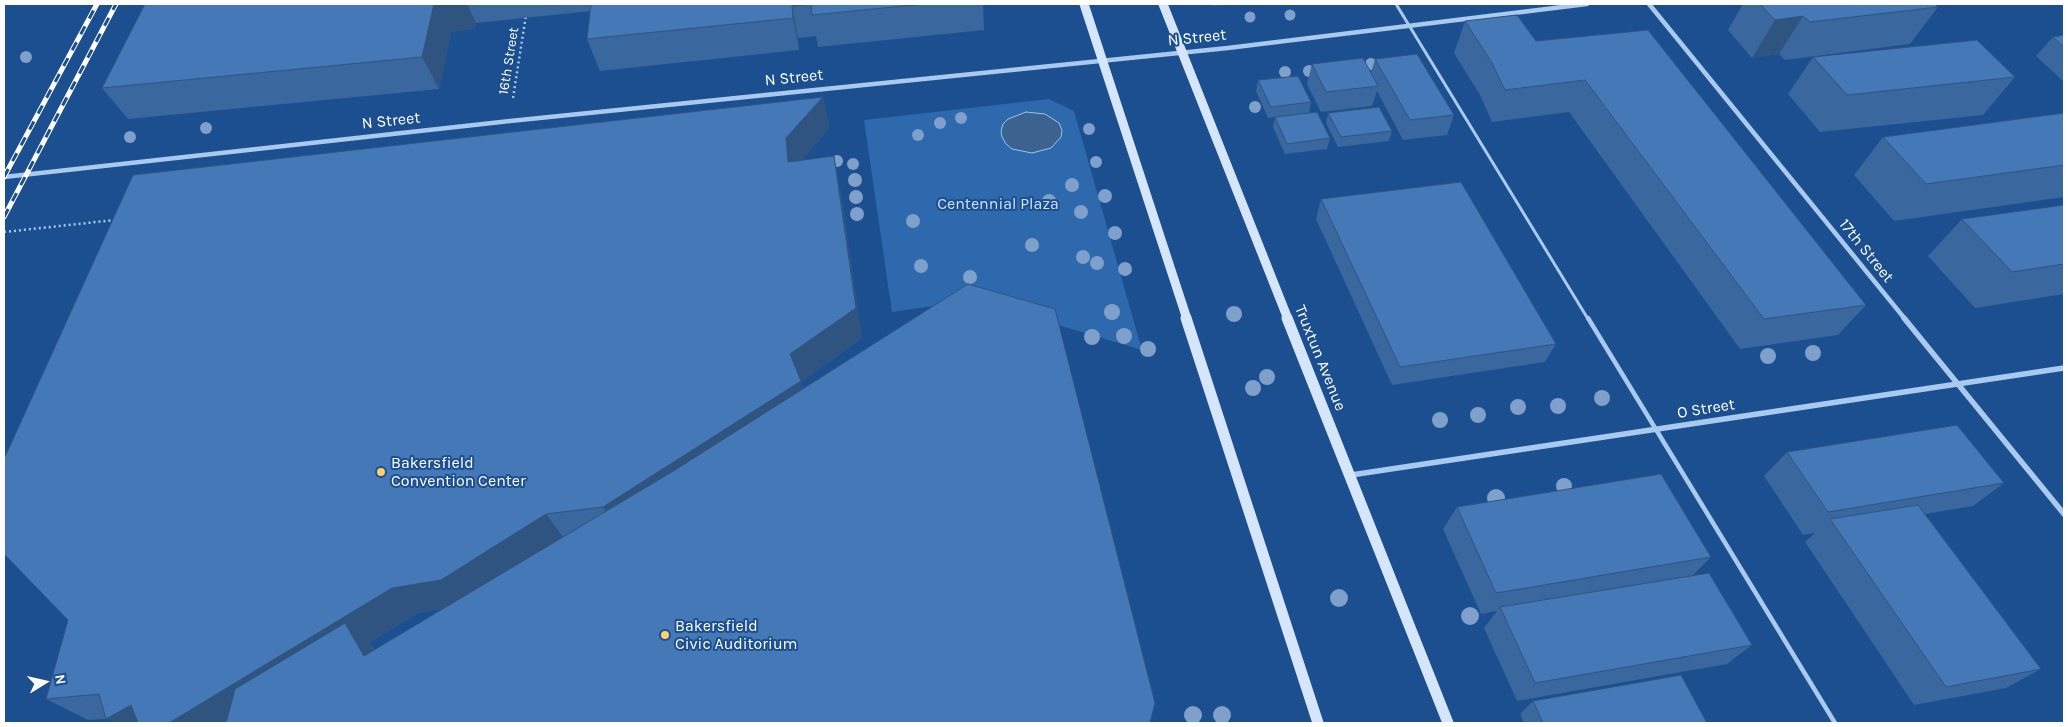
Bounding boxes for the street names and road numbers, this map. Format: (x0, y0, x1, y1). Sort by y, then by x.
street label: N Street (1167, 25, 1227, 51)
street label: 16th Street (495, 26, 523, 96)
street label: N Street (764, 65, 824, 91)
street label: N Street (361, 108, 421, 134)
street label: 17th Street (1835, 215, 1897, 287)
street label: Truxtun Avenue (1290, 302, 1350, 414)
street label: O Street (1676, 395, 1736, 423)

